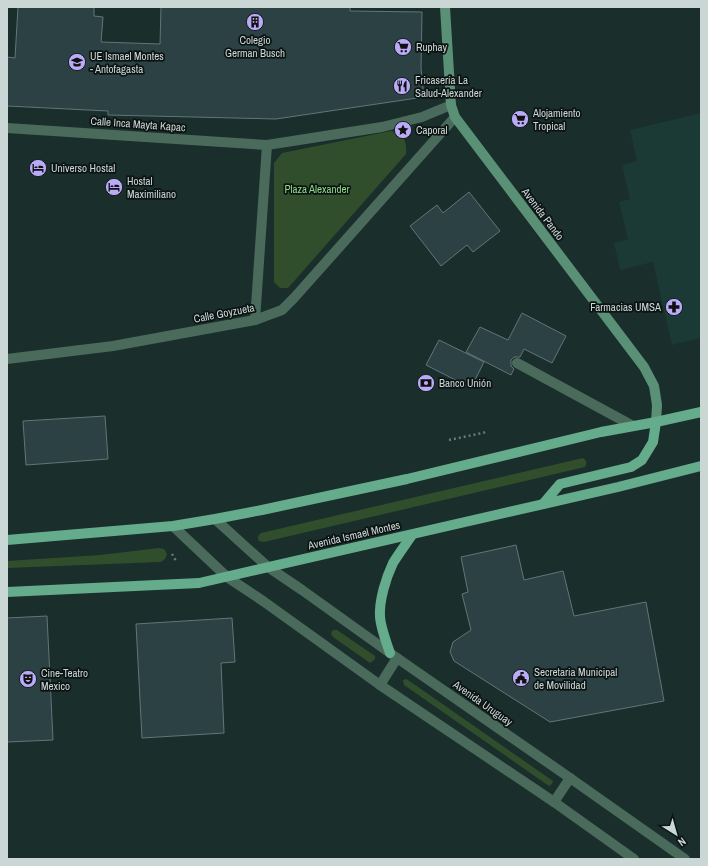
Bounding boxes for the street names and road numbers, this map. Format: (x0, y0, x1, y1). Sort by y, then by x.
street label: Calle Inca Mayta Kapac (90, 114, 186, 134)
street label: Avenida Pando (518, 184, 567, 243)
street label: Calle Goyzueta (192, 300, 256, 326)
street label: Avenida Ismael Montes (306, 517, 402, 553)
street label: Avenida Uruguay (450, 677, 516, 729)

